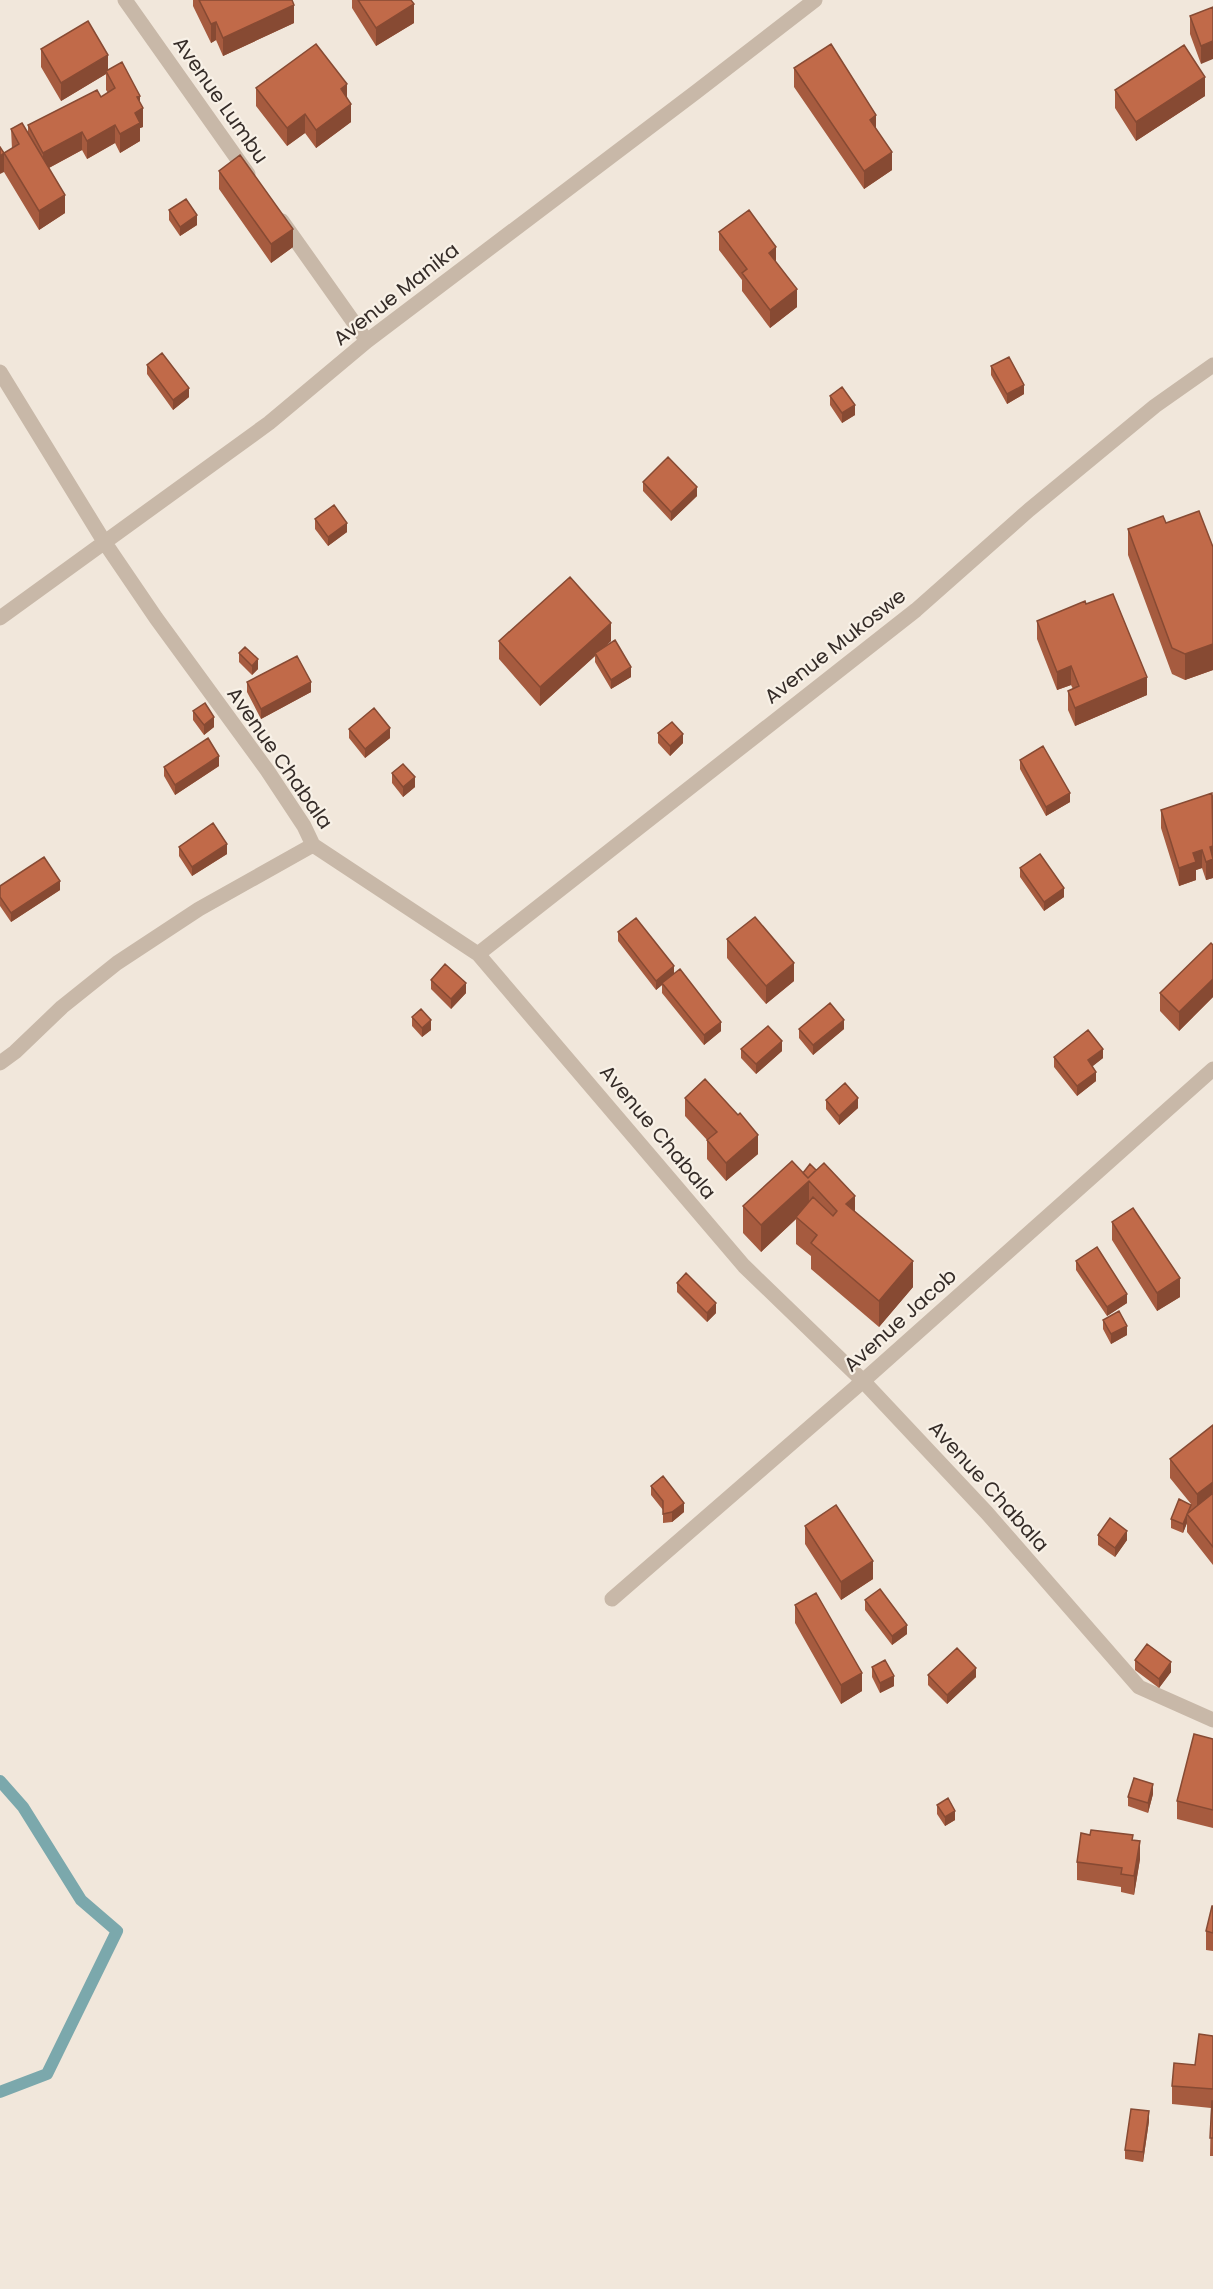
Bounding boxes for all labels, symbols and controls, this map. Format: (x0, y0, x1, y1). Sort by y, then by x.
street label: Avenue Lumbu (167, 31, 275, 169)
street label: Avenue Manika (327, 236, 465, 352)
street label: Avenue Mukoswe (758, 582, 912, 710)
street label: Avenue Chabala (220, 681, 340, 835)
street label: Avenue Chabala (593, 1059, 723, 1205)
street label: Avenue Jacob (837, 1262, 963, 1378)
street label: Avenue Chabala (922, 1414, 1056, 1558)

